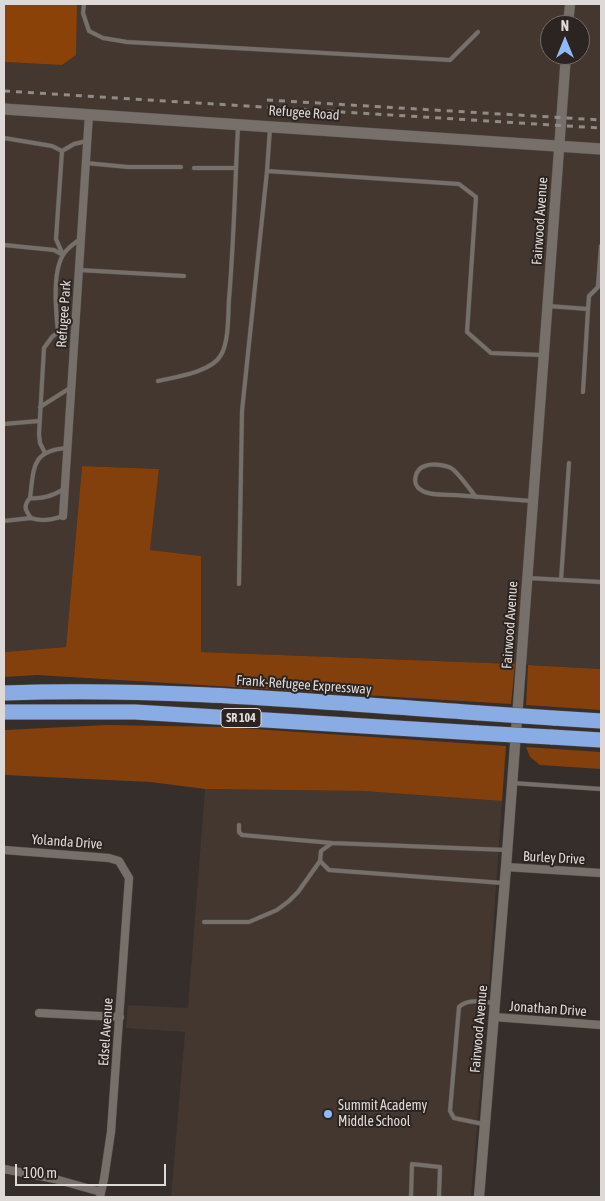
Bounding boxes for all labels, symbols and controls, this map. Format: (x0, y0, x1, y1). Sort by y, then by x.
north arrow (540, 15, 590, 65)
text: N (561, 18, 569, 34)
street label: Refugee Road (268, 102, 340, 124)
street label: Fairwood Avenue (529, 177, 551, 265)
street label: Refugee Park (53, 280, 75, 348)
street label: Fairwood Avenue (499, 581, 521, 669)
street label: Frank-Refugee Expressway (236, 672, 372, 698)
road number: SR 104 (221, 708, 261, 728)
street label: Yolanda Drive (31, 831, 103, 853)
street label: Burley Drive (523, 848, 585, 868)
street label: Fairwood Avenue (467, 984, 491, 1074)
street label: Edsel Avenue (95, 997, 117, 1067)
street label: Jonathan Drive (509, 998, 587, 1020)
place label: Summit Academy Middle School (338, 1098, 427, 1130)
marker: Summit Academy Middle School (322, 1108, 334, 1120)
scale bar (18, 1154, 169, 1186)
text: 100 m (23, 1164, 57, 1181)

